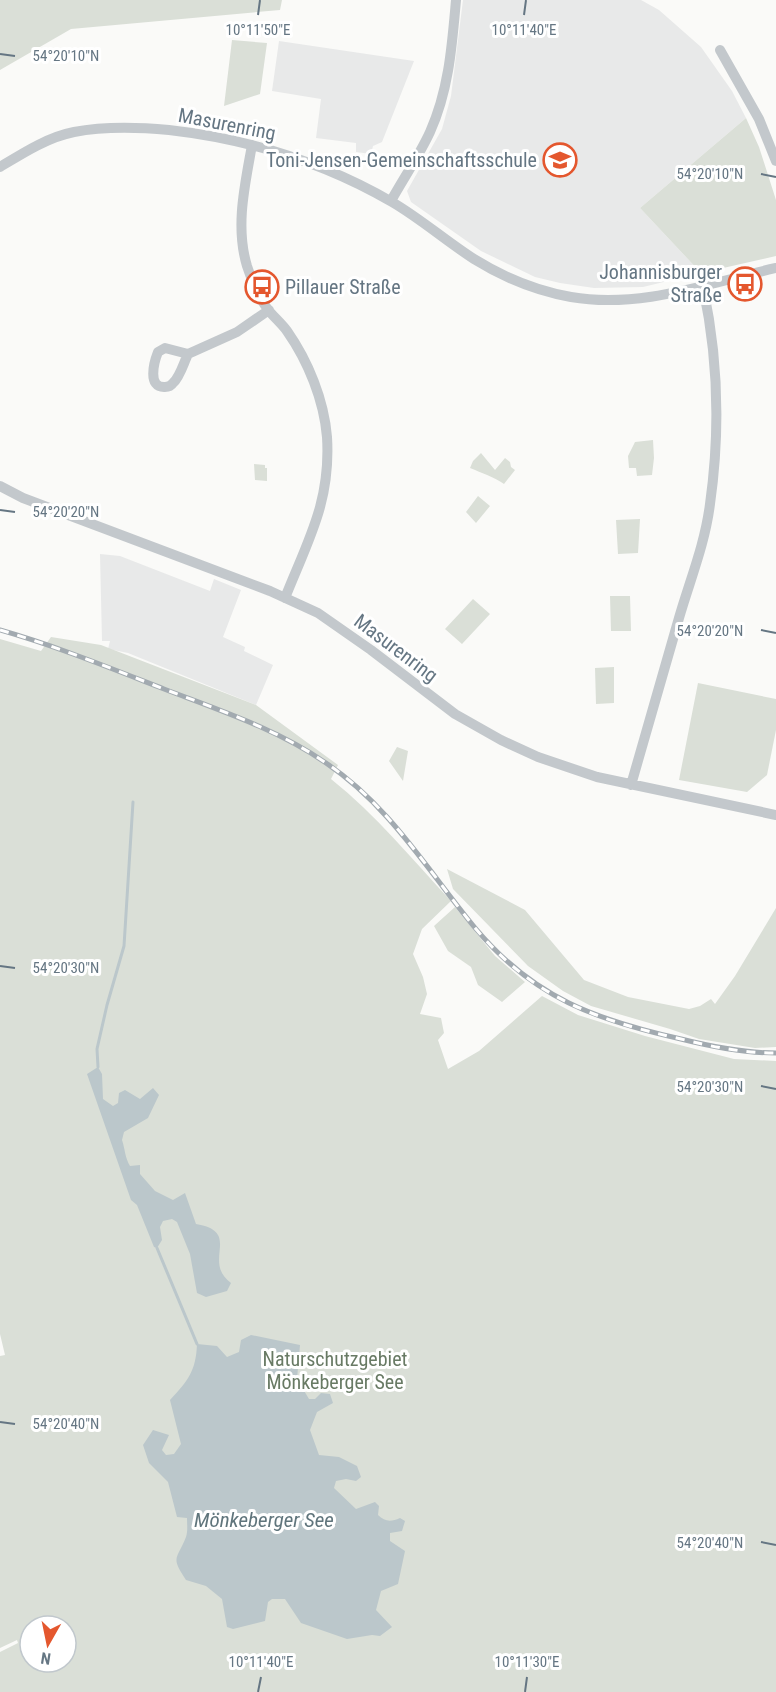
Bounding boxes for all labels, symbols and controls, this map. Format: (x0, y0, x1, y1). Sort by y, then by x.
text: 10°11'50"E (226, 21, 290, 39)
text: 10°11'40"E (492, 21, 556, 39)
text: 54°20'10"N (33, 47, 99, 65)
street label: Masurenring (176, 103, 278, 145)
school or university icon: Toni-Jensen-Gemeinschaftsschule (542, 142, 578, 178)
place label: Toni-Jensen-Gemeinschaftsschule (266, 148, 537, 172)
text: 54°20'10"N (677, 165, 743, 183)
place label: Johannisburger Straße (599, 260, 722, 307)
bus stop icon: Johannisburger Straße (727, 266, 763, 302)
bus stop icon: Pillauer Straße (244, 269, 280, 305)
place label: Pillauer Straße (285, 275, 401, 299)
text: 54°20'20"N (33, 503, 99, 521)
street label: Masurenring (349, 609, 443, 687)
text: 54°20'20"N (677, 622, 743, 640)
text: 54°20'30"N (33, 959, 99, 977)
text: 54°20'30"N (677, 1078, 743, 1096)
park label: Naturschutzgebiet Mönkeberger See (263, 1347, 408, 1394)
text: 54°20'40"N (33, 1415, 99, 1433)
water label: Mönkeberger See (194, 1508, 334, 1532)
text: 54°20'40"N (677, 1534, 743, 1552)
north arrow (18, 1614, 78, 1674)
text: N (39, 1648, 52, 1668)
text: 10°11'40"E (229, 1653, 293, 1671)
text: 10°11'30"E (495, 1653, 559, 1671)

